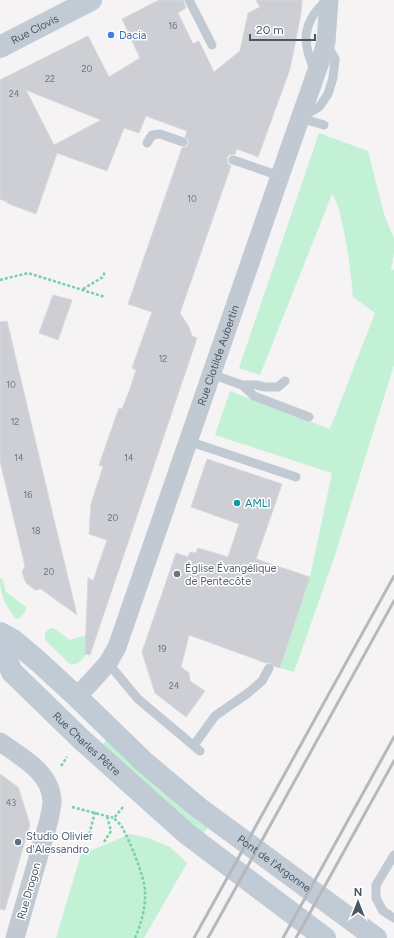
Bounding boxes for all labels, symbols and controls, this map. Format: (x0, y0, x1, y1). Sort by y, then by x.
street label: Rue Clovis (9, 11, 61, 47)
scale bar (250, 16, 315, 42)
house number: 16 (169, 20, 177, 31)
text: 20 m (256, 23, 284, 37)
place label: Dacia (119, 29, 146, 42)
marker: Dacia (106, 30, 116, 40)
house number: 20 (82, 63, 93, 74)
house number: 22 (45, 73, 55, 84)
house number: 24 (9, 88, 20, 99)
house number: 10 (187, 193, 197, 204)
street label: Rue Clotilde Aubertin (195, 303, 241, 407)
house number: 12 (159, 353, 167, 364)
house number: 10 (6, 379, 16, 390)
house number: 12 (11, 416, 19, 427)
house number: 14 (14, 452, 24, 463)
house number: 14 (124, 452, 134, 463)
house number: 16 (24, 489, 32, 500)
place label: AMLI (245, 497, 270, 510)
marker: AMLI (232, 498, 242, 508)
house number: 20 (108, 512, 119, 523)
house number: 18 (31, 525, 41, 536)
place label: Église Évangélique de Pentecôte (185, 562, 277, 588)
house number: 20 (44, 566, 55, 577)
marker: Église Évangélique de Pentecôte (172, 569, 182, 579)
house number: 19 (158, 643, 166, 654)
house number: 24 (169, 680, 180, 691)
street label: Rue Charles Pêtre (50, 709, 123, 778)
house number: 43 (6, 797, 16, 808)
place label: Studio Olivier d'Alessandro (26, 830, 93, 856)
street label: Pont de l'Argonne (235, 832, 314, 895)
marker: Studio Olivier d'Alessandro (13, 837, 23, 847)
street label: Rue Drogon (15, 861, 43, 921)
north arrow (338, 882, 378, 922)
text: N (354, 886, 362, 899)

